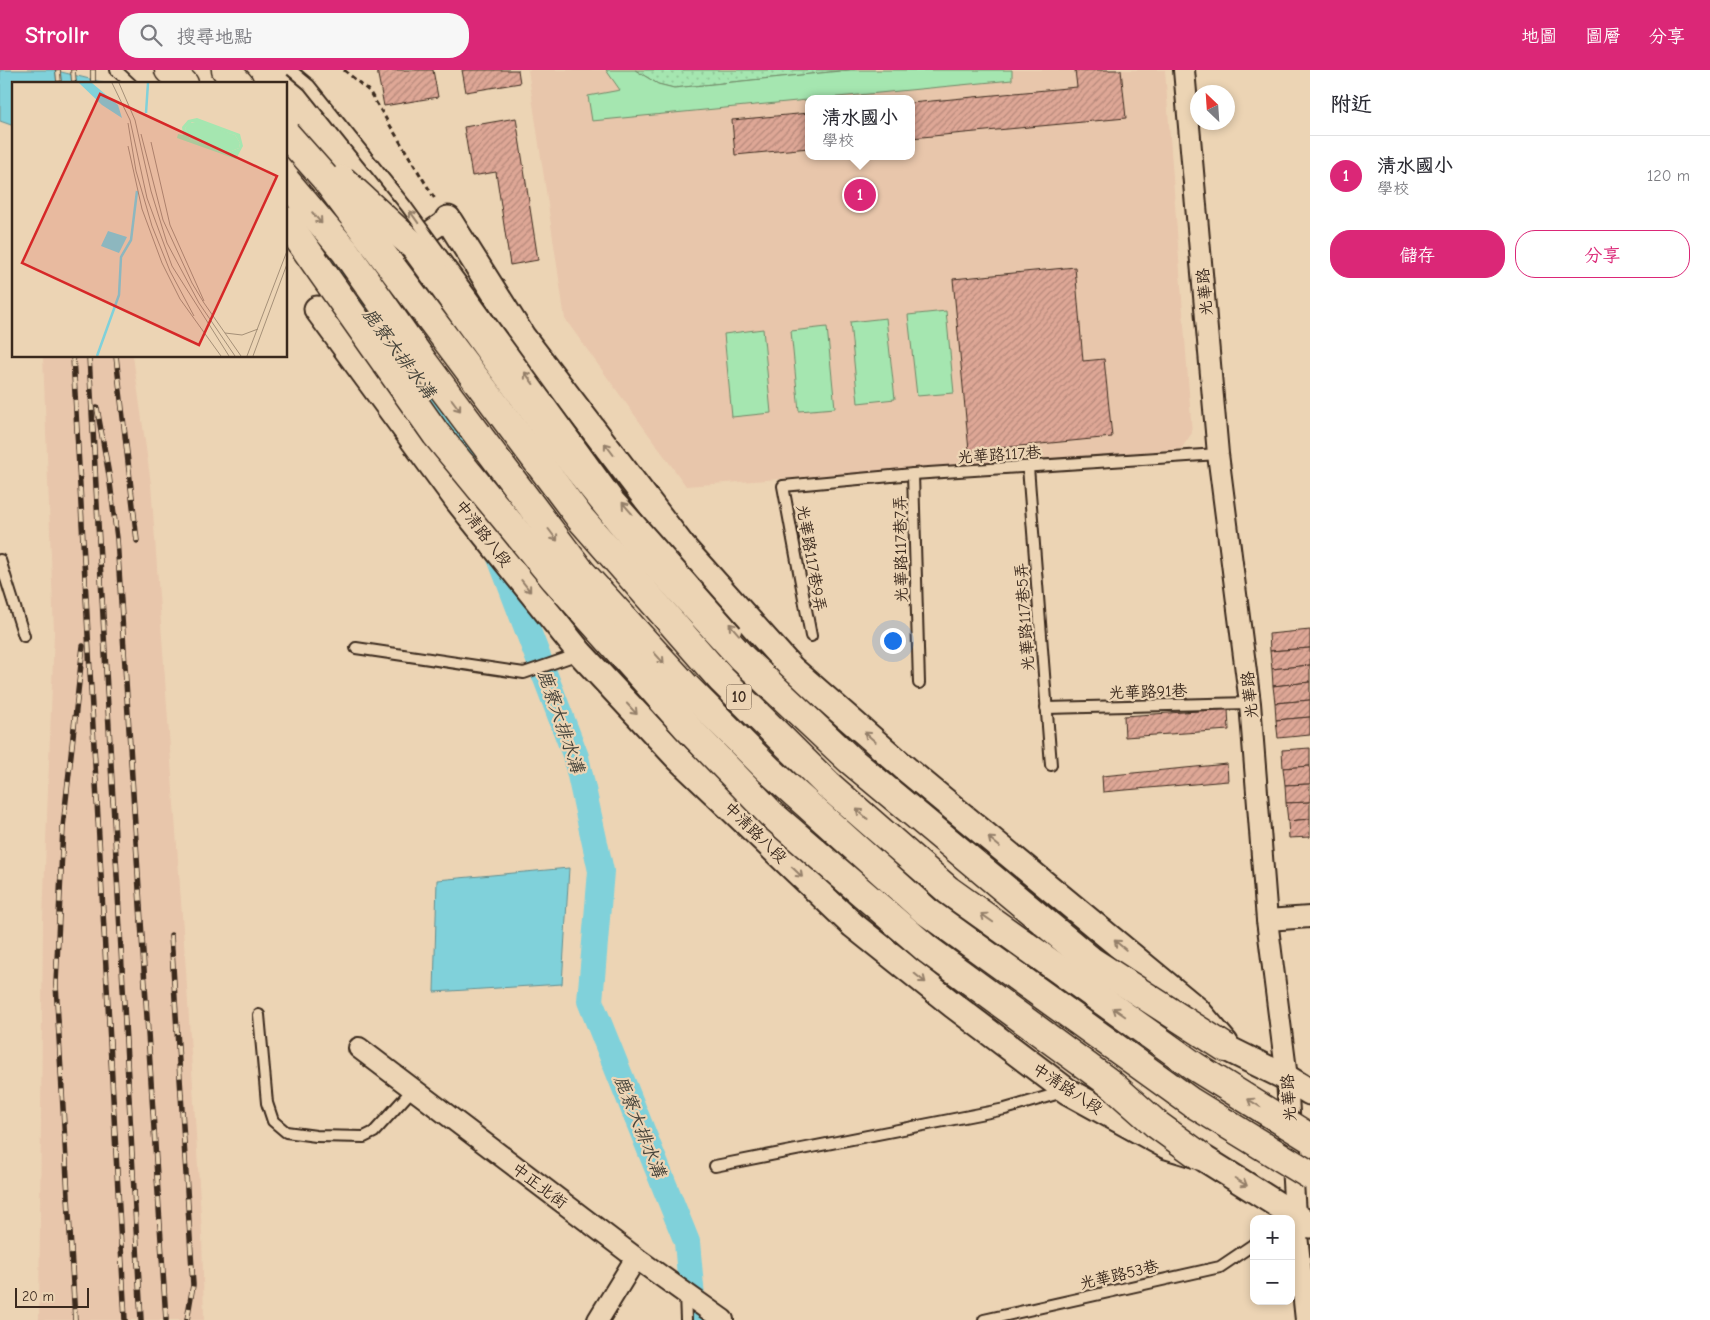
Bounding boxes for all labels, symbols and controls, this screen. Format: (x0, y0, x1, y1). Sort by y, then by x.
search box (119, 13, 469, 58)
text: Strollr (25, 21, 89, 49)
icon: search (137, 21, 165, 49)
text: 搜尋地點 (177, 26, 253, 48)
text: 地圖 (1521, 26, 1557, 47)
text: 圖層 (1585, 26, 1621, 47)
text: 分享 (1649, 26, 1685, 47)
inset map (12, 82, 288, 358)
north arrow (1190, 85, 1235, 130)
text: 附近 (1330, 92, 1372, 116)
popup (805, 95, 915, 160)
text: 清水國小 (822, 107, 898, 129)
text: 學校 (822, 132, 854, 150)
text: 清水國小 (1377, 155, 1453, 177)
text: 1 (1343, 167, 1349, 185)
text: 120 m (1647, 167, 1690, 185)
pin: 1 (844, 176, 876, 214)
text: 學校 (1377, 180, 1409, 198)
one-way arrow (409, 210, 419, 224)
one-way arrow (312, 211, 323, 224)
button: 儲存 (1330, 230, 1505, 278)
button: 分享 (1515, 230, 1690, 278)
street label: 光華路 (1194, 267, 1216, 317)
water label: 鹿寮大排水溝 (358, 304, 441, 404)
one-way arrow (524, 371, 535, 385)
one-way arrow (450, 398, 461, 411)
one-way arrow (603, 443, 614, 456)
street label: 光華路117巷 (956, 443, 1042, 467)
street label: 光華路117巷7弄 (891, 495, 911, 603)
street label: 中清路八段 (451, 497, 515, 571)
one-way arrow (621, 501, 633, 514)
street label: 光華路117巷9弄 (793, 503, 829, 613)
one-way arrow (548, 528, 559, 541)
street label: 光華路117巷5弄 (1012, 562, 1038, 672)
one-way arrow (520, 579, 531, 592)
one-way arrow (729, 623, 740, 636)
your location (880, 628, 906, 654)
one-way arrow (653, 651, 665, 664)
water label: 鹿寮大排水溝 (533, 667, 589, 778)
street label: 光華路 (1239, 670, 1261, 720)
street label: 光華路91巷 (1108, 682, 1188, 702)
road number: 10 (726, 684, 752, 710)
one-way arrow (626, 702, 638, 715)
one-way arrow (864, 732, 877, 743)
street label: 中清路八段 (720, 798, 790, 867)
one-way arrow (855, 808, 868, 820)
one-way arrow (988, 836, 1001, 847)
one-way arrow (791, 866, 804, 878)
one-way arrow (980, 913, 994, 923)
one-way arrow (1113, 940, 1126, 951)
one-way arrow (913, 973, 926, 984)
one-way arrow (1112, 1007, 1126, 1017)
street label: 中清路八段 (1029, 1060, 1106, 1118)
water label: 鹿寮大排水溝 (610, 1072, 670, 1182)
street label: 光華路 (1278, 1073, 1300, 1123)
one-way arrow (1247, 1097, 1261, 1107)
street label: 中正北街 (508, 1159, 570, 1212)
one-way arrow (1234, 1177, 1248, 1187)
map controls (1250, 1215, 1295, 1305)
button: + (1250, 1215, 1295, 1260)
street label: 光華路53巷 (1078, 1257, 1161, 1293)
button: − (1250, 1260, 1295, 1305)
scale bar (15, 1285, 89, 1308)
text: 20 m (22, 1288, 54, 1305)

